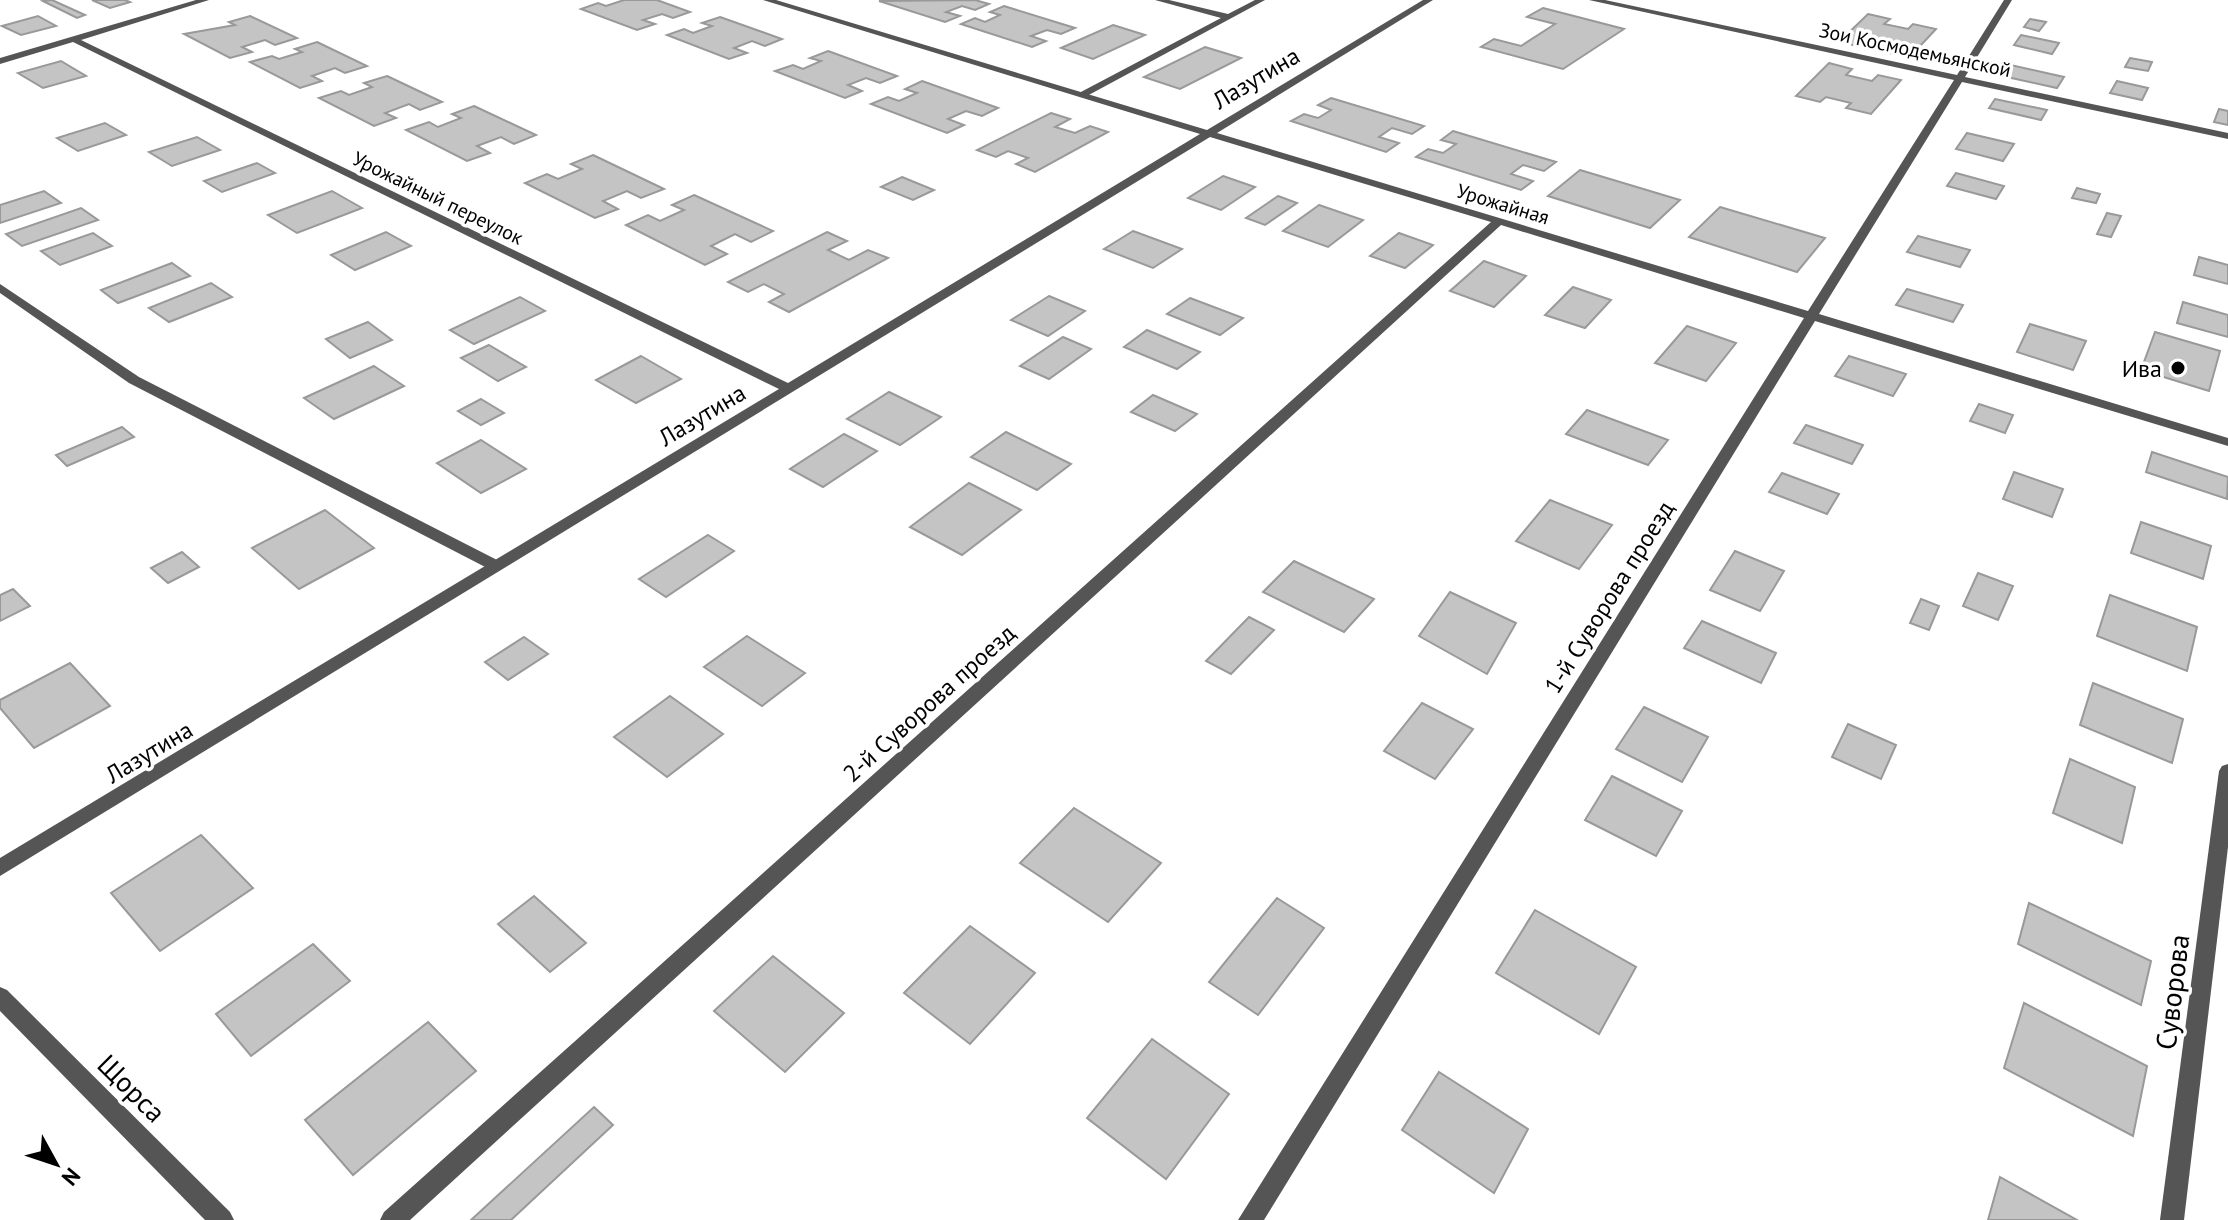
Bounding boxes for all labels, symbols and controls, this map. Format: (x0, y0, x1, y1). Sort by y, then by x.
street label: Зои Космодемьянской (1817, 17, 2013, 83)
street label: Лазутина (1206, 40, 1305, 117)
street label: Урожайный переулок (348, 145, 528, 251)
street label: Урожайная (1453, 178, 1553, 230)
place label: Ива (2122, 353, 2162, 384)
marker: Ива (2169, 359, 2187, 377)
street label: Лазутина (652, 377, 751, 454)
street label: 1-й Суворова проезд (1537, 495, 1681, 699)
street label: 2-й Суворова проезд (836, 617, 1022, 789)
street label: Лазутина (99, 714, 198, 791)
street label: Суворова (2147, 932, 2197, 1052)
street label: Щорса (90, 1046, 174, 1130)
north arrow (16, 1124, 96, 1204)
text: N (56, 1162, 87, 1191)

